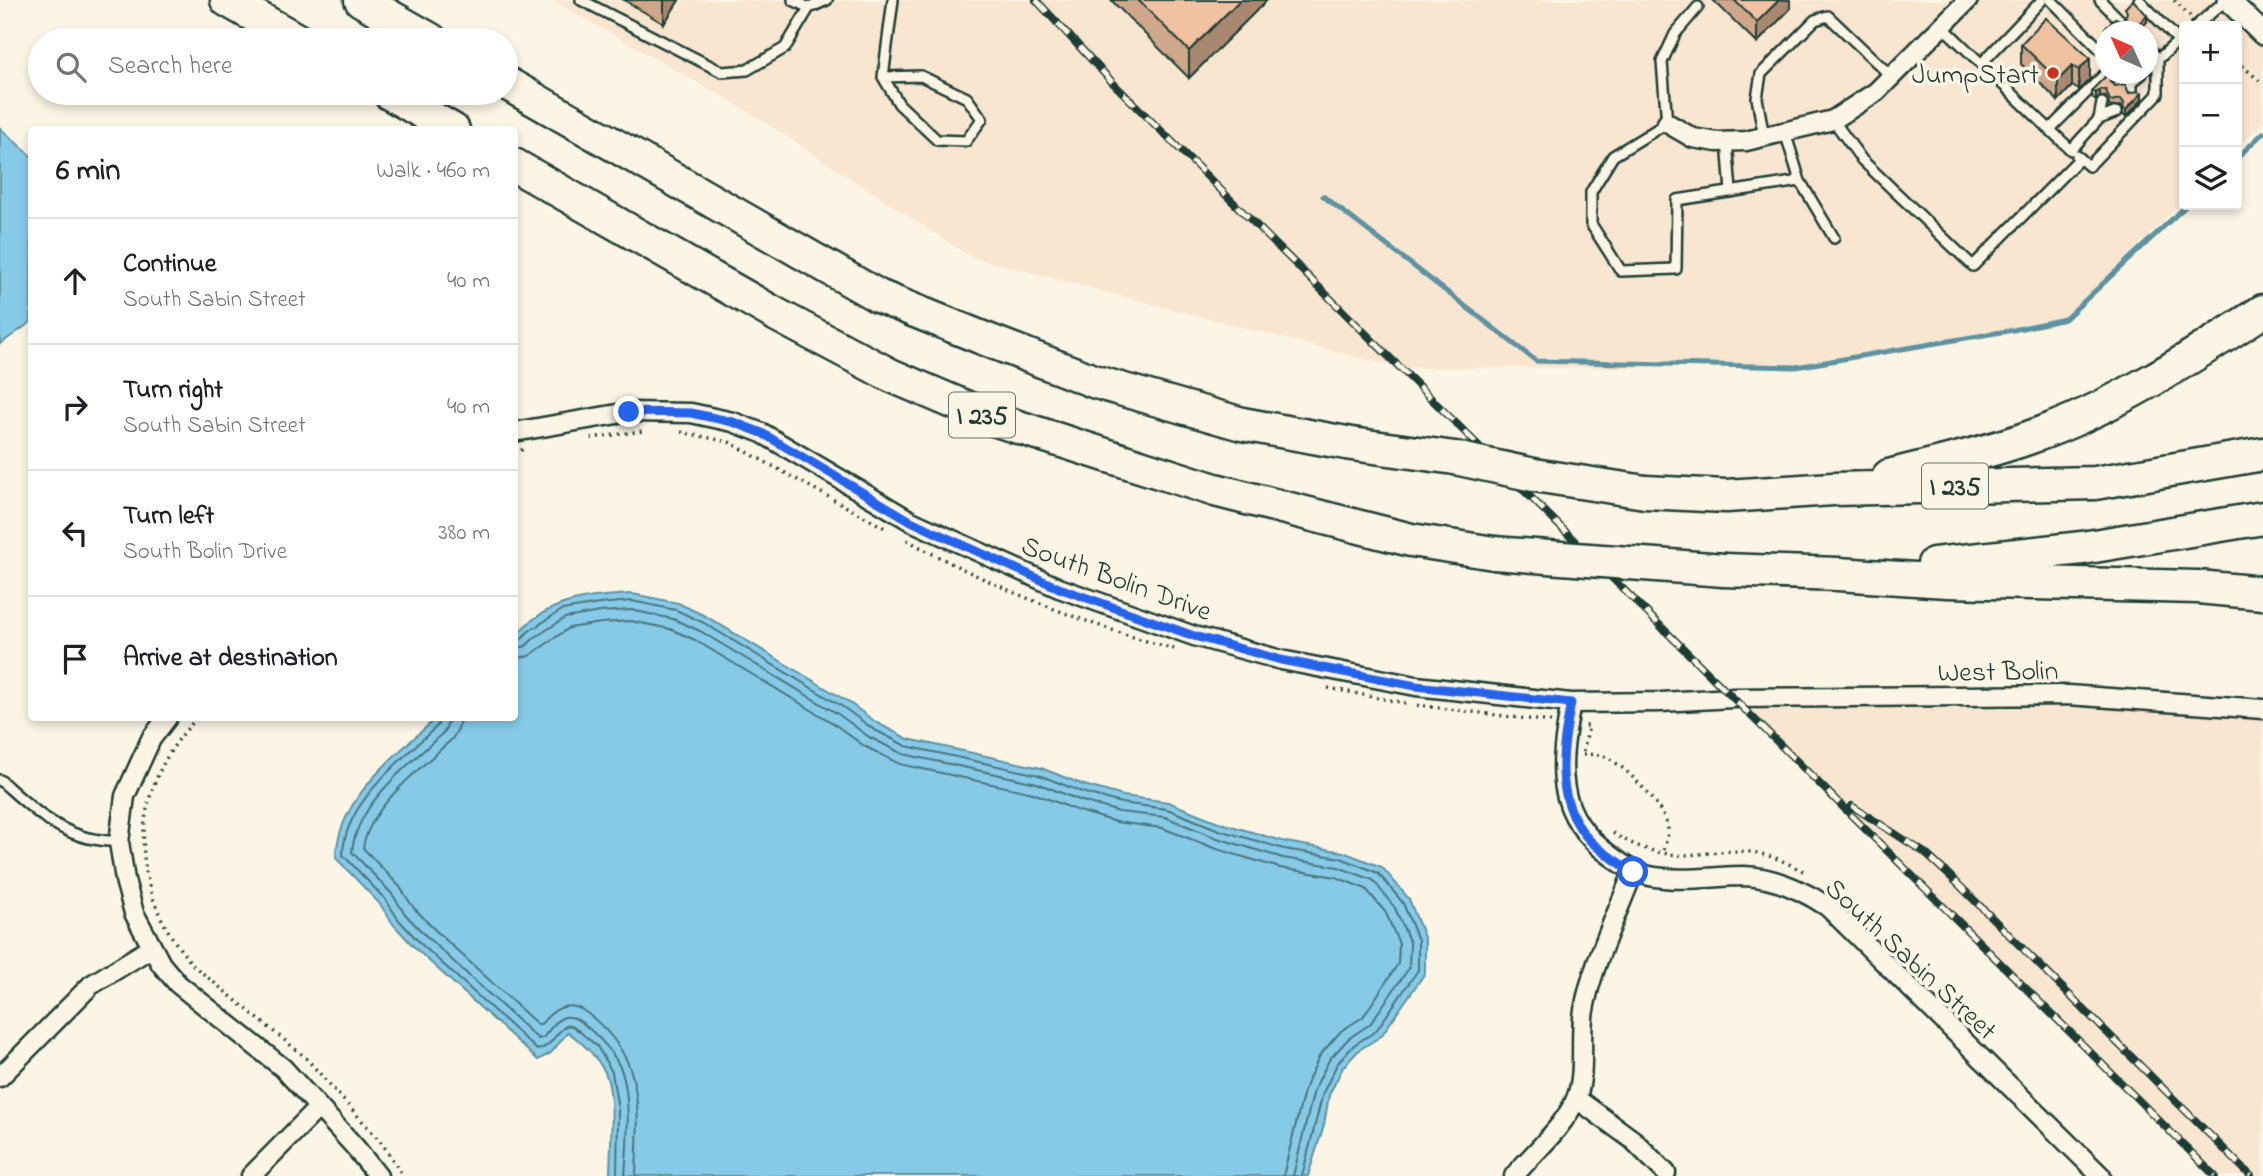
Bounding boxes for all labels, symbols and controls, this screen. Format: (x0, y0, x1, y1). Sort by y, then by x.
north arrow (2095, 21, 2158, 84)
map controls (2179, 21, 2242, 210)
button: + (2179, 21, 2242, 84)
search box (28, 28, 518, 105)
icon: search (52, 48, 90, 86)
text: Search here (108, 48, 233, 86)
place label: JumpStart (1912, 56, 2039, 97)
marker: JumpStart (2045, 65, 2061, 81)
button: − (2179, 84, 2242, 147)
button: layers (2179, 147, 2242, 210)
text: 6 min (56, 150, 120, 194)
text: Walk · 460 m (376, 155, 490, 188)
text: Continue (123, 246, 216, 284)
icon: ahead (56, 262, 94, 300)
text: 40 m (447, 265, 490, 298)
text: South Sabin Street (123, 284, 306, 317)
text: Turn right (123, 372, 223, 410)
icon: right (56, 388, 94, 426)
text: 40 m (447, 391, 490, 424)
road number: I 235 (949, 392, 1015, 438)
route end (613, 396, 644, 427)
text: South Sabin Street (123, 410, 306, 443)
road number: I 235 (1922, 464, 1988, 508)
text: Turn left (123, 498, 214, 536)
icon: left (56, 514, 94, 552)
text: 380 m (438, 517, 490, 550)
street label: South Bolin Drive (1015, 527, 1217, 634)
text: South Bolin Drive (123, 536, 287, 569)
icon: arrive (56, 640, 94, 678)
text: Arrive at destination (123, 640, 338, 678)
street label: West Bolin (1937, 652, 2059, 695)
route start (1617, 856, 1648, 887)
street label: South Sabin Street (1814, 870, 2005, 1051)

